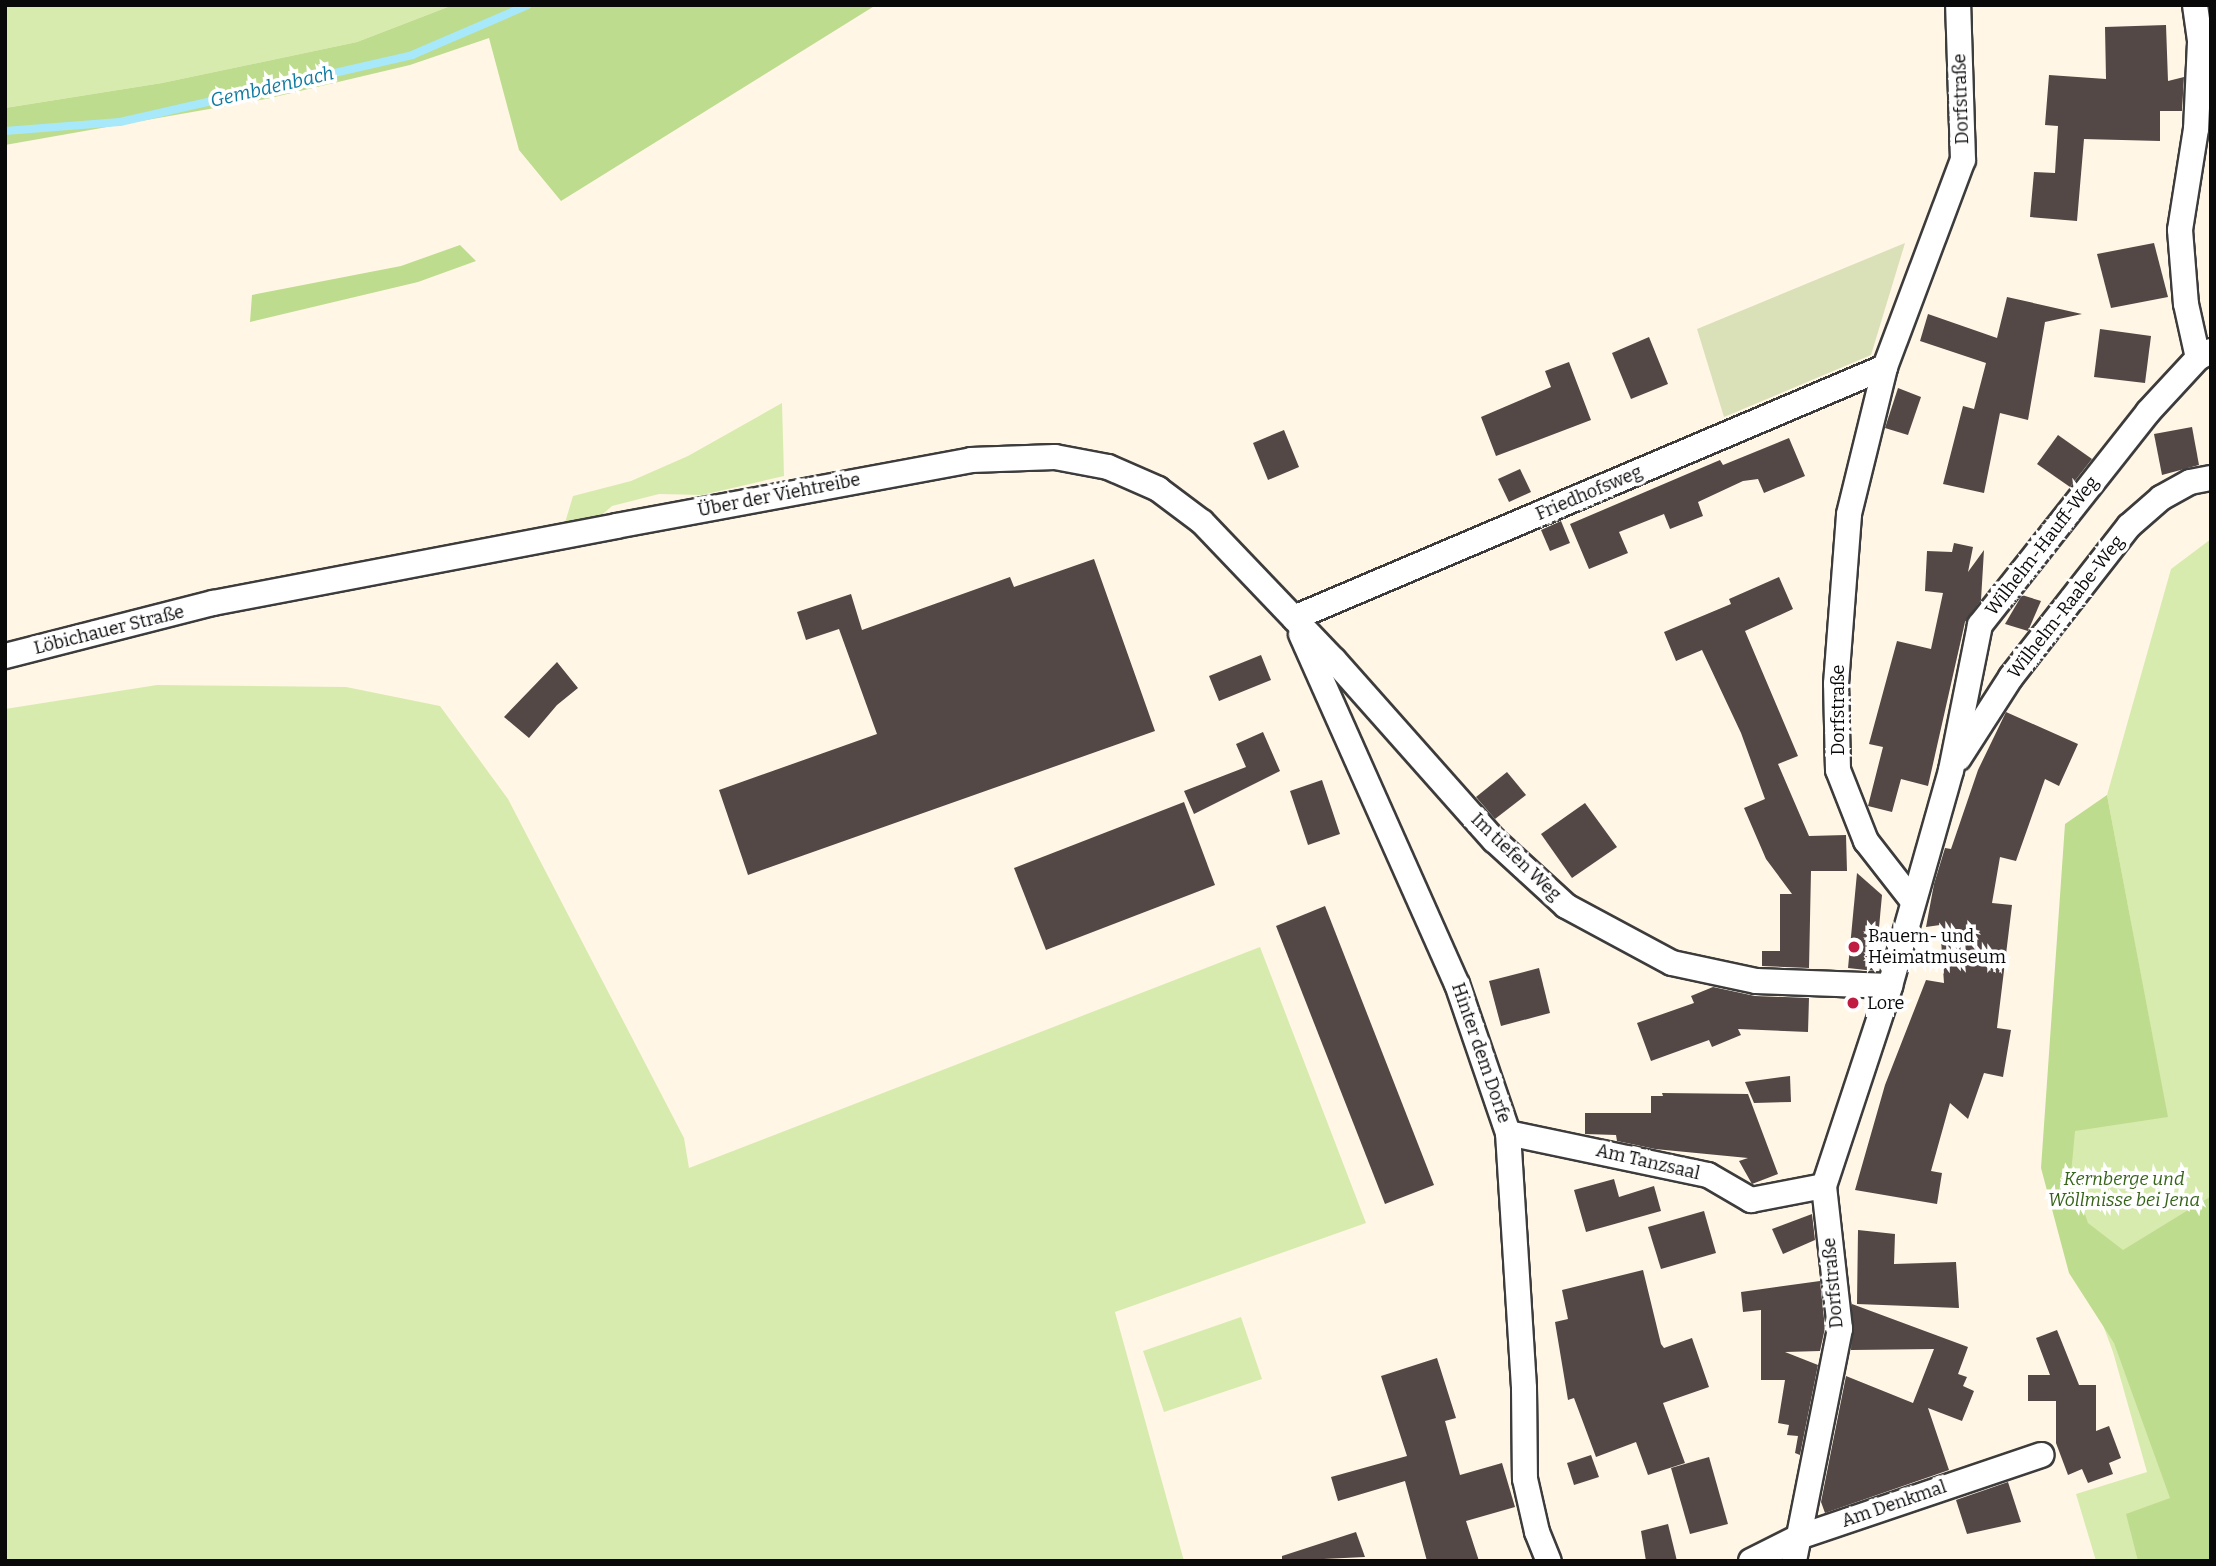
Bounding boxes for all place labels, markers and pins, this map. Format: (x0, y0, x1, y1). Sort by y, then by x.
place label: Bauern- und Heimatmuseum (1868, 926, 2006, 968)
marker: Bauern- und Heimatmuseum (1846, 939, 1862, 955)
place label: Lore (1867, 992, 1904, 1014)
marker: Lore (1845, 995, 1861, 1011)

